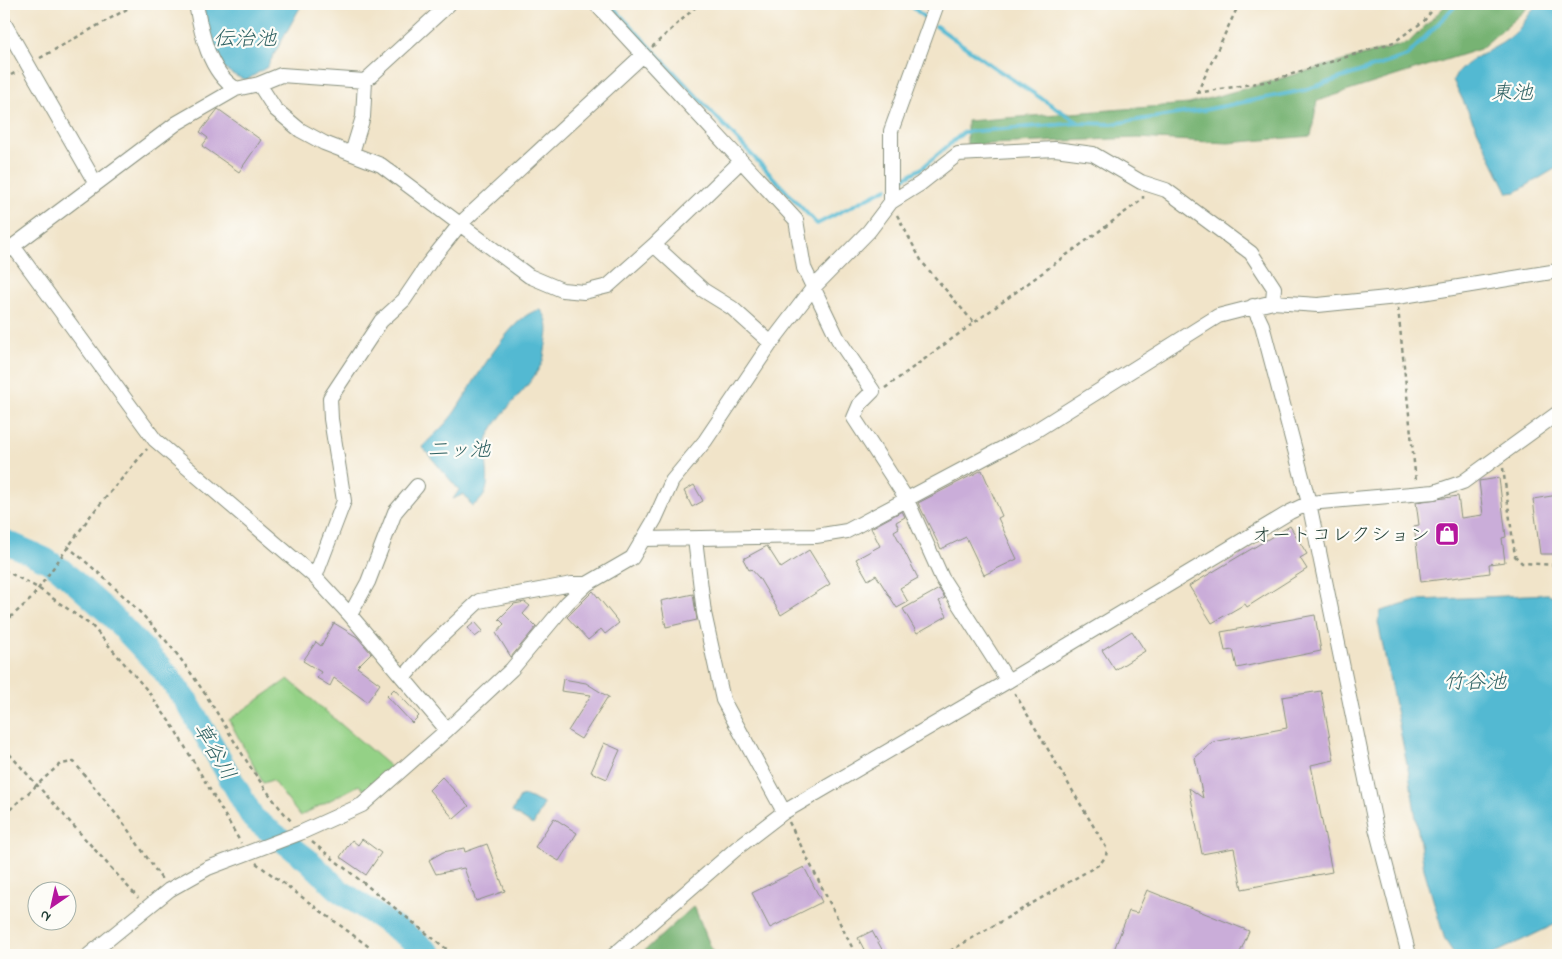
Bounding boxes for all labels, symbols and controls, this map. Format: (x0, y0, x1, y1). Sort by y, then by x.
water label: 伝治池 (214, 25, 277, 55)
water label: 東池 (1491, 79, 1534, 109)
water label: 二ッ池 (428, 436, 491, 466)
shop icon: オートコレクション (1434, 521, 1460, 547)
place label: オートコレクション (1252, 522, 1430, 551)
water label: 竹谷池 (1444, 668, 1507, 698)
water label: 草谷川 (185, 717, 242, 787)
north arrow (28, 882, 78, 932)
text: N (36, 904, 55, 927)

